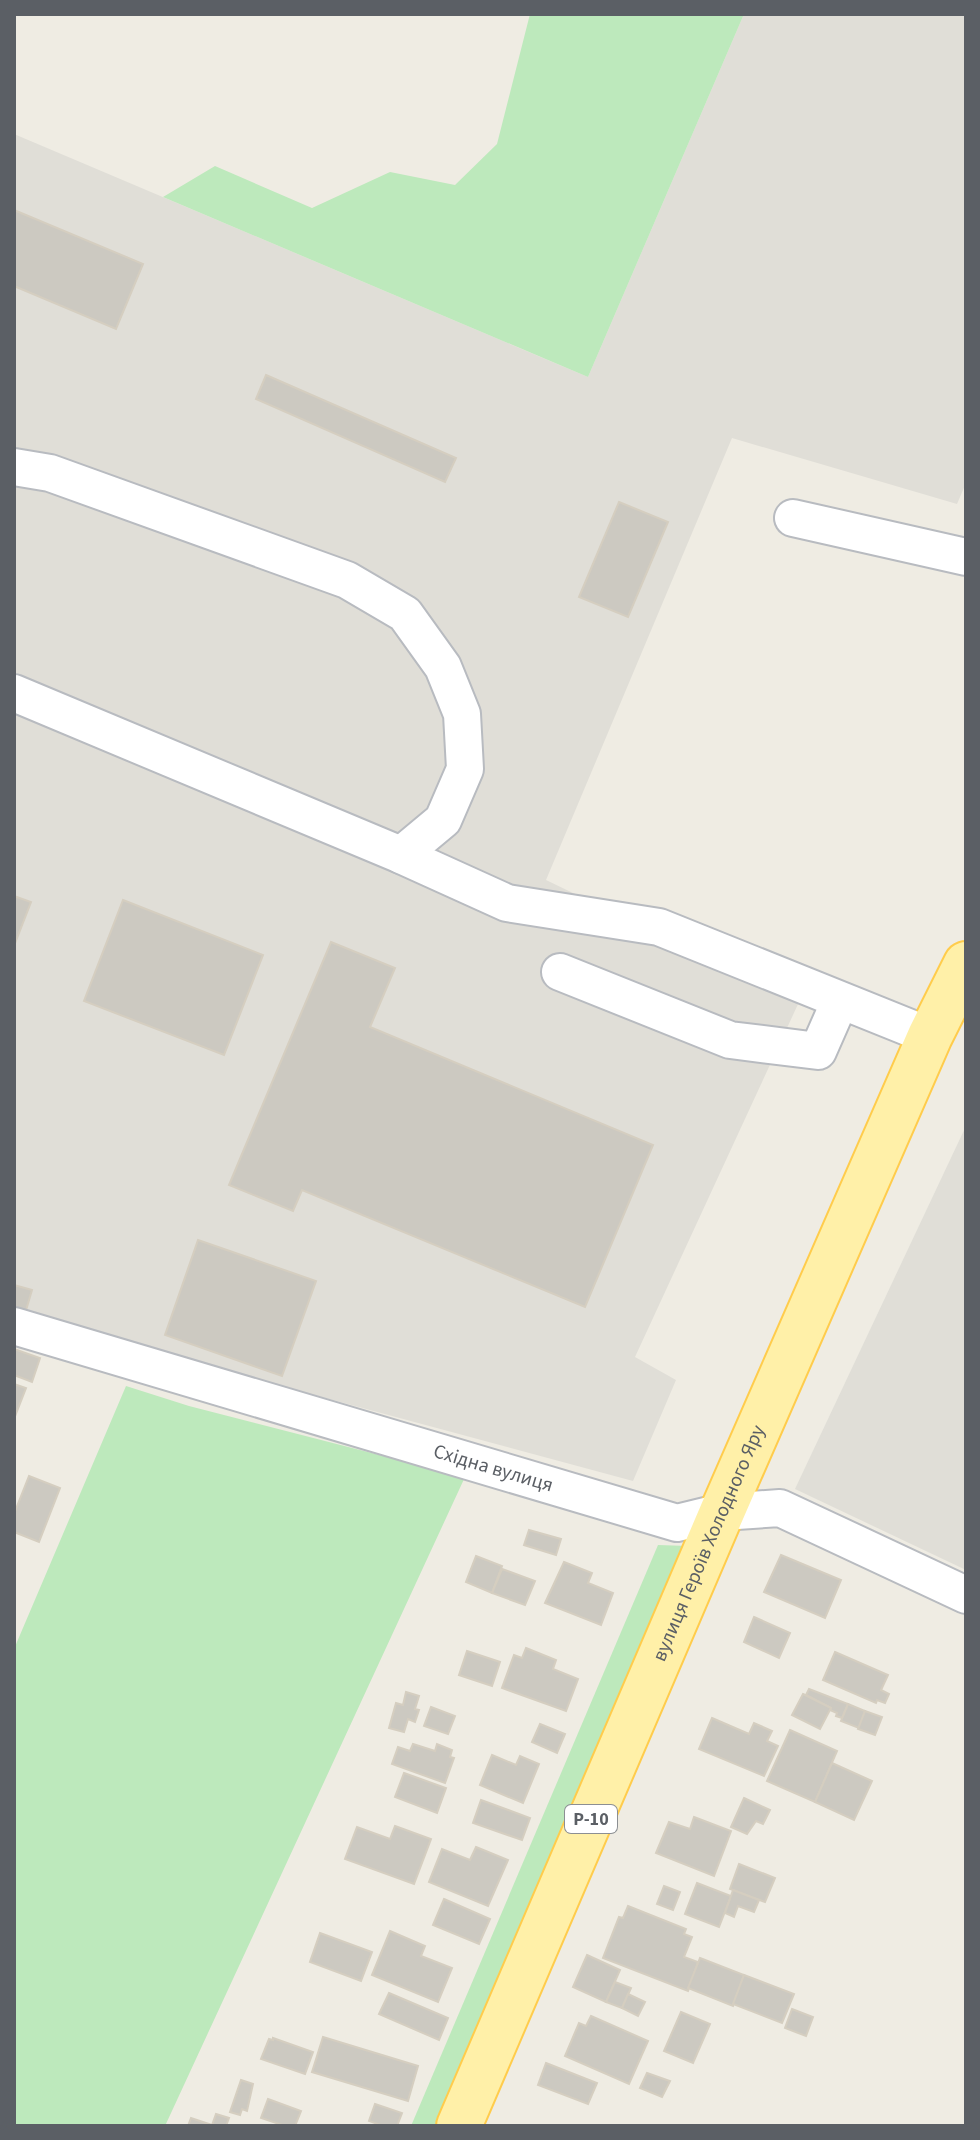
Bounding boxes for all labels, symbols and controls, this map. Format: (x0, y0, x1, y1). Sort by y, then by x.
street label: вулиця Героїв Холодного Яру (646, 1420, 773, 1666)
street label: Східна вулиця (430, 1437, 557, 1499)
road number: Р-10 (565, 1805, 617, 1833)

